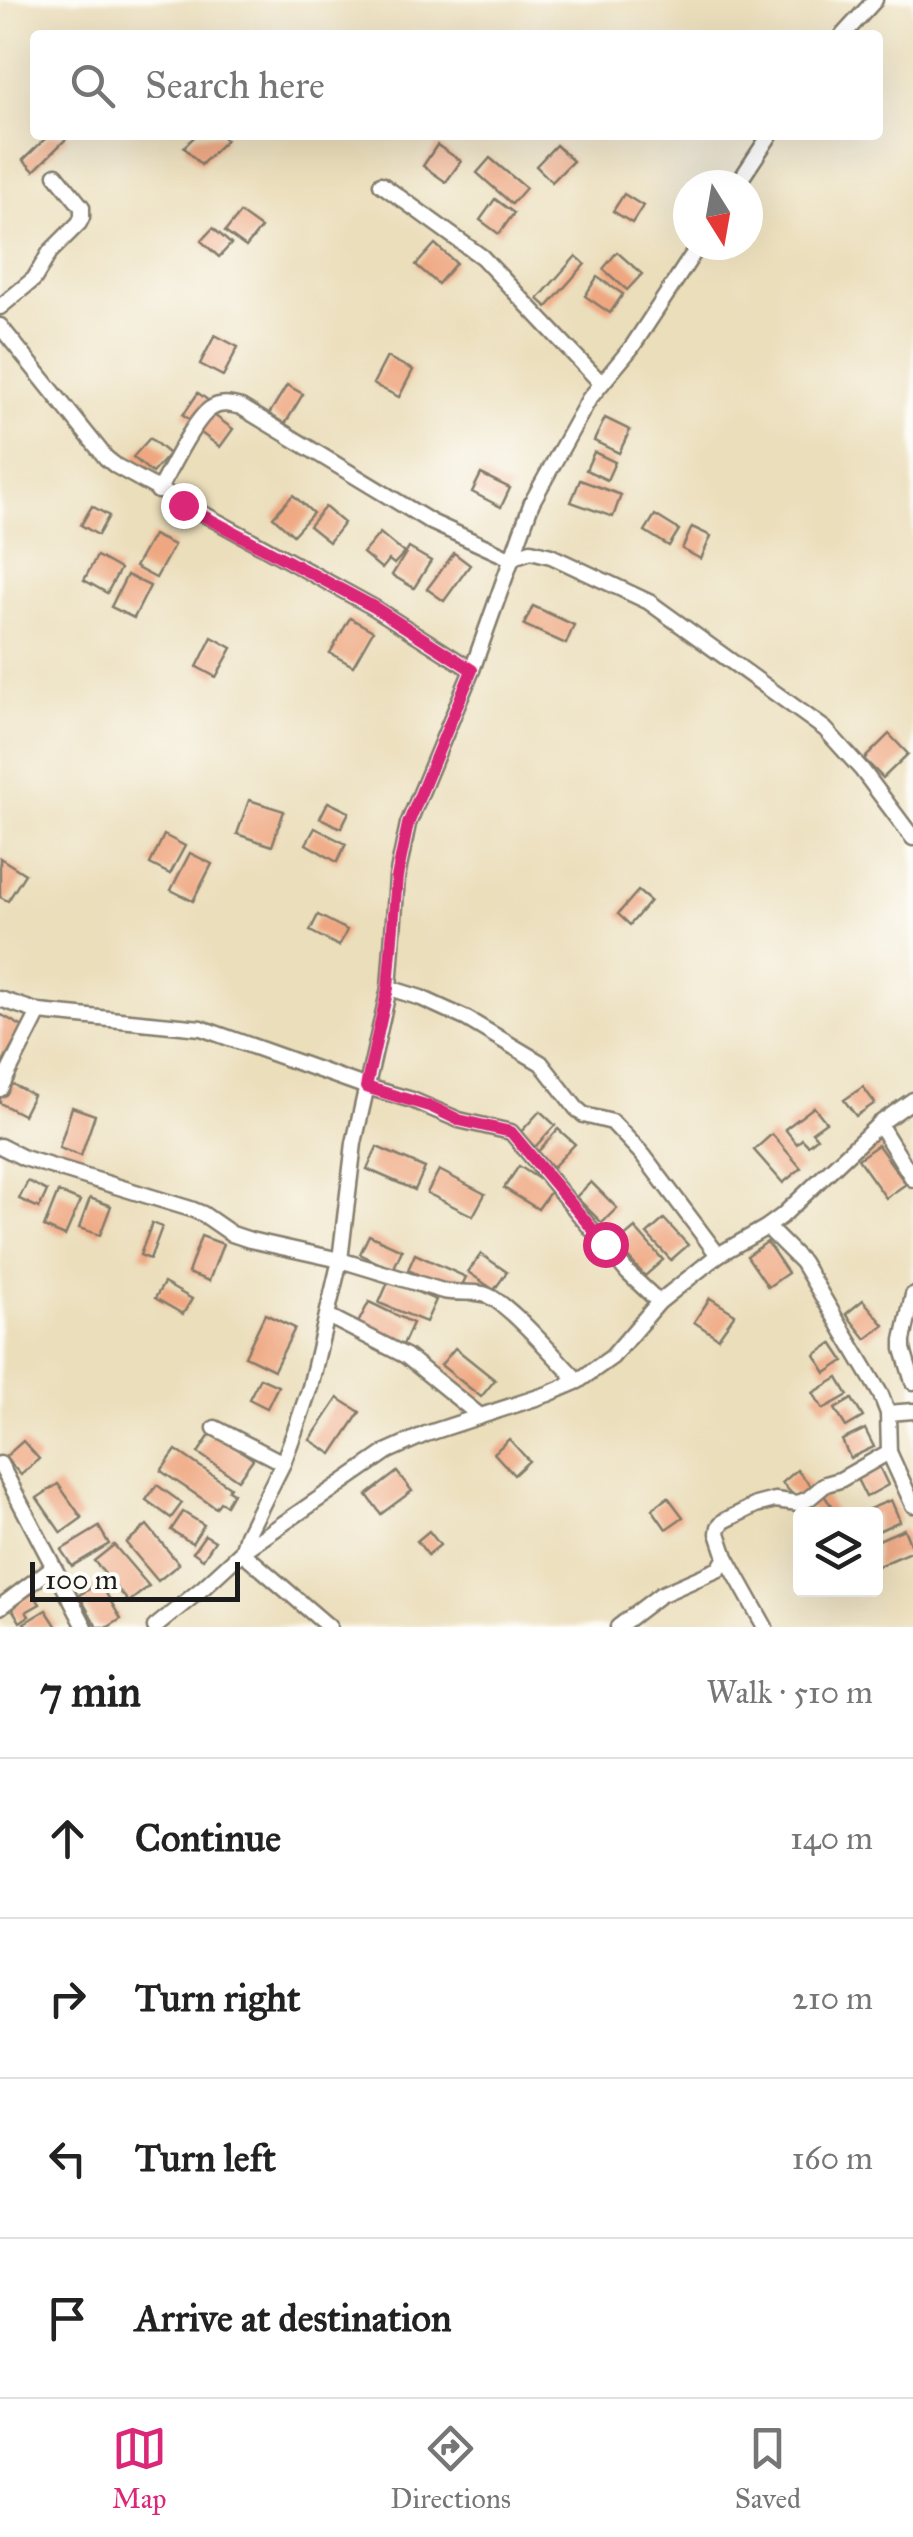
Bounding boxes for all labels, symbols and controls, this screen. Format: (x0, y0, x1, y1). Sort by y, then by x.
search box (30, 30, 883, 140)
icon: search (65, 58, 120, 113)
text: Search here (145, 62, 325, 108)
north arrow (673, 170, 763, 260)
route end (161, 483, 207, 529)
route start (583, 1222, 629, 1268)
map controls (793, 1507, 883, 1597)
button: layers (793, 1507, 883, 1597)
scale bar (30, 1557, 240, 1602)
text: 100 m (45, 1562, 118, 1597)
text: 7 min (40, 1666, 141, 1718)
text: Walk · 510 m (707, 1673, 873, 1712)
icon: ahead (40, 1811, 95, 1866)
text: Continue (135, 1815, 281, 1861)
text: 140 m (790, 1819, 873, 1858)
icon: right (40, 1971, 95, 2026)
text: Turn right (135, 1975, 301, 2021)
text: 210 m (792, 1979, 873, 2018)
icon: left (40, 2131, 95, 2186)
text: Turn left (135, 2135, 276, 2181)
text: 160 m (792, 2139, 873, 2178)
icon: arrive (40, 2291, 95, 2346)
text: Arrive at destination (135, 2295, 452, 2341)
tab: Map (112, 2421, 167, 2516)
tab: Directions (390, 2421, 511, 2516)
tab: Saved (735, 2421, 801, 2516)

